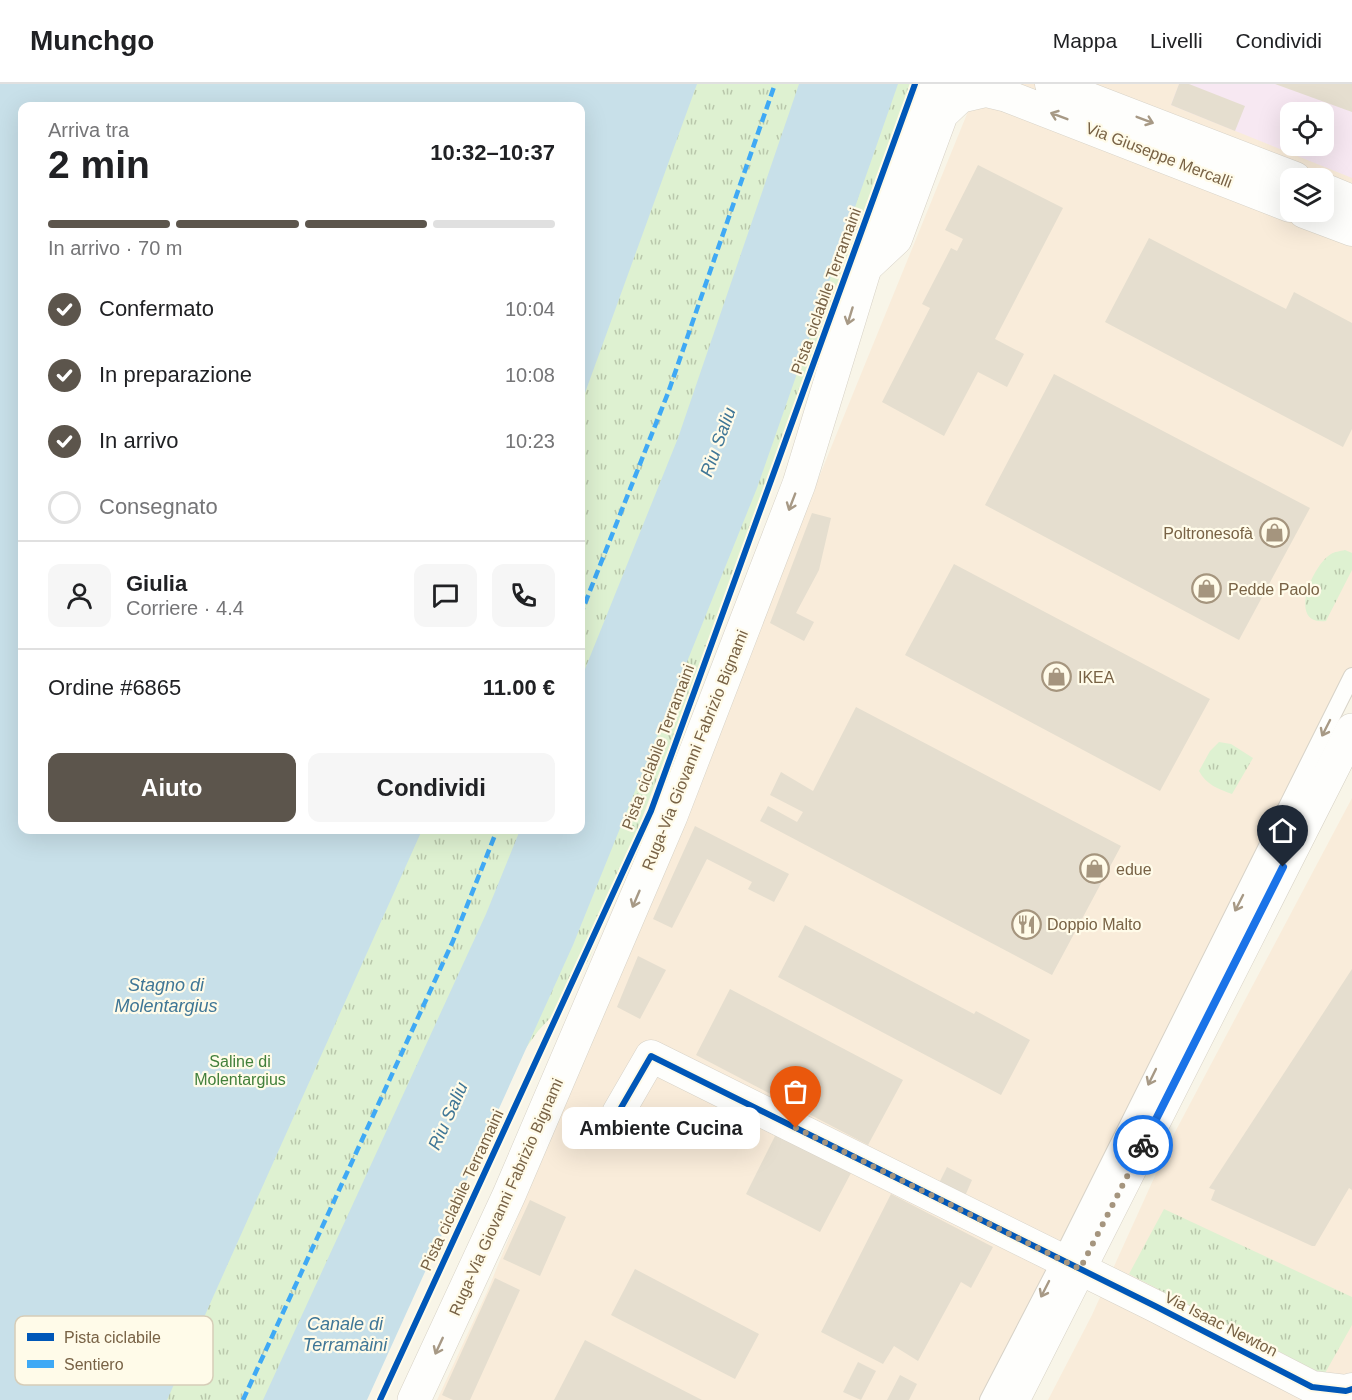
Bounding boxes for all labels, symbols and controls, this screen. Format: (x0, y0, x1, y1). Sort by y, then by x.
text: Munchgo (30, 25, 154, 56)
text: Mappa (1053, 29, 1117, 52)
text: Livelli (1150, 29, 1203, 52)
text: Condividi (1236, 29, 1322, 52)
map controls (1280, 102, 1334, 222)
button: locate (1280, 102, 1334, 156)
one-way arrow (1050, 110, 1069, 121)
one-way arrow (1135, 116, 1153, 127)
text: Arriva tra (48, 119, 129, 141)
street label: Via Giuseppe Mercalli (1083, 119, 1235, 191)
text: 10:32–10:37 (430, 140, 555, 165)
text: 2 min (48, 143, 150, 186)
button: layers (1280, 168, 1334, 222)
street label: Pista ciclabile Terramaini (788, 206, 864, 376)
text: In arrivo · 70 m (48, 237, 182, 259)
icon: check (48, 293, 81, 326)
text: Confermato (99, 296, 214, 321)
text: 10:04 (505, 298, 555, 320)
one-way arrow (844, 307, 855, 326)
icon: check (48, 359, 81, 392)
text: In preparazione (99, 362, 252, 387)
text: 10:08 (505, 364, 555, 386)
water label: Riu Saliu (696, 405, 740, 479)
icon: check (48, 425, 81, 458)
text: In arrivo (99, 428, 178, 453)
text: 10:23 (505, 430, 555, 452)
one-way arrow (786, 493, 797, 511)
text: Consegnato (99, 494, 218, 519)
shop icon: Poltronesofà (1258, 517, 1290, 549)
place label: Poltronesofà (1163, 525, 1253, 542)
button: person (48, 564, 111, 627)
button: chat (414, 564, 477, 627)
button: phone (492, 564, 555, 627)
text: Giulia (126, 571, 187, 596)
shop icon: Pedde Paolo (1191, 573, 1223, 605)
place label: Pedde Paolo (1228, 581, 1320, 598)
text: Corriere · 4.4 (126, 597, 244, 619)
street label: Ruga-Via Giovanni Fabrizio Bignami (639, 627, 751, 873)
shop icon: IKEA (1041, 661, 1073, 693)
street label: Pista ciclabile Terramaini (619, 662, 697, 832)
place label: IKEA (1078, 669, 1115, 686)
text: Ordine #6865 (48, 675, 181, 700)
text: 11.00 € (483, 675, 555, 700)
one-way arrow (1320, 719, 1331, 737)
button: Aiuto (48, 753, 296, 822)
button: Condividi (308, 753, 555, 822)
pin (1257, 805, 1308, 867)
icon: home (1266, 814, 1299, 847)
shop icon: edue (1079, 853, 1111, 885)
place label: edue (1116, 861, 1152, 878)
one-way arrow (629, 889, 641, 907)
one-way arrow (1232, 893, 1244, 911)
restaurant icon: Doppio Malto (1010, 908, 1042, 940)
place label: Doppio Malto (1047, 916, 1141, 933)
water label: Stagno di Molentargius (114, 975, 218, 1016)
park label: Saline di Molentargius (194, 1053, 286, 1088)
pin (770, 1066, 821, 1128)
one-way arrow (1145, 1068, 1157, 1086)
icon: bag (779, 1075, 812, 1108)
street label: Ruga-Via Giovanni Fabrizio Bignami (446, 1076, 566, 1318)
water label: Riu Saliu (424, 1079, 472, 1153)
street label: Pista ciclabile Terramaini (417, 1107, 507, 1273)
callout: Ambiente Cucina (562, 1107, 760, 1149)
courier (1113, 1115, 1173, 1175)
text: Ambiente Cucina (579, 1117, 743, 1139)
icon: bike (1127, 1129, 1160, 1162)
one-way arrow (1039, 1280, 1051, 1298)
street label: Via Isaac Newton (1162, 1288, 1280, 1360)
water label: Canale di Terramàini (303, 1314, 388, 1355)
legend (15, 1316, 213, 1385)
text: Pista ciclabile (64, 1329, 161, 1346)
one-way arrow (433, 1337, 444, 1355)
text: Sentiero (64, 1356, 124, 1373)

